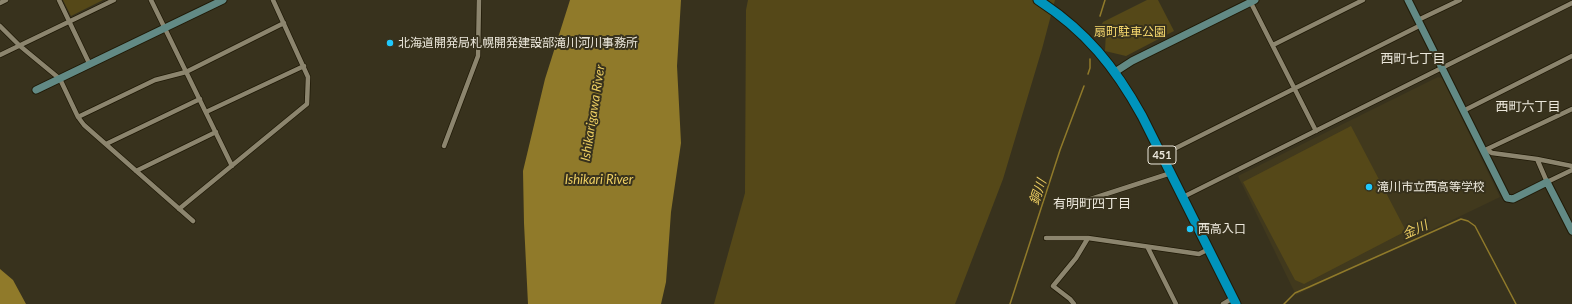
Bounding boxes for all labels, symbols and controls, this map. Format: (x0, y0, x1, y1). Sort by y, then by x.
park label: 扇町駐車公園 (1094, 25, 1166, 39)
place label: 北海道開発局札幌開発建設部滝川河川事務所 (398, 36, 638, 50)
marker: 北海道開発局札幌開発建設部滝川河川事務所 (385, 38, 395, 48)
district label: 西町七丁目 (1381, 51, 1445, 67)
water label: Ishikarigawa River (578, 64, 608, 162)
district label: 西町六丁目 (1496, 99, 1560, 115)
road number: 451 (1148, 146, 1176, 164)
water label: Ishikari River (565, 172, 633, 188)
water label: 銅川 (1026, 177, 1050, 207)
place label: 滝川市立西高等学校 (1377, 180, 1485, 194)
marker: 滝川市立西高等学校 (1364, 182, 1374, 192)
district label: 有明町四丁目 (1053, 196, 1131, 212)
water label: 金川 (1400, 218, 1430, 242)
place label: 西高入口 (1198, 222, 1246, 236)
marker: 西高入口 (1185, 224, 1195, 234)

